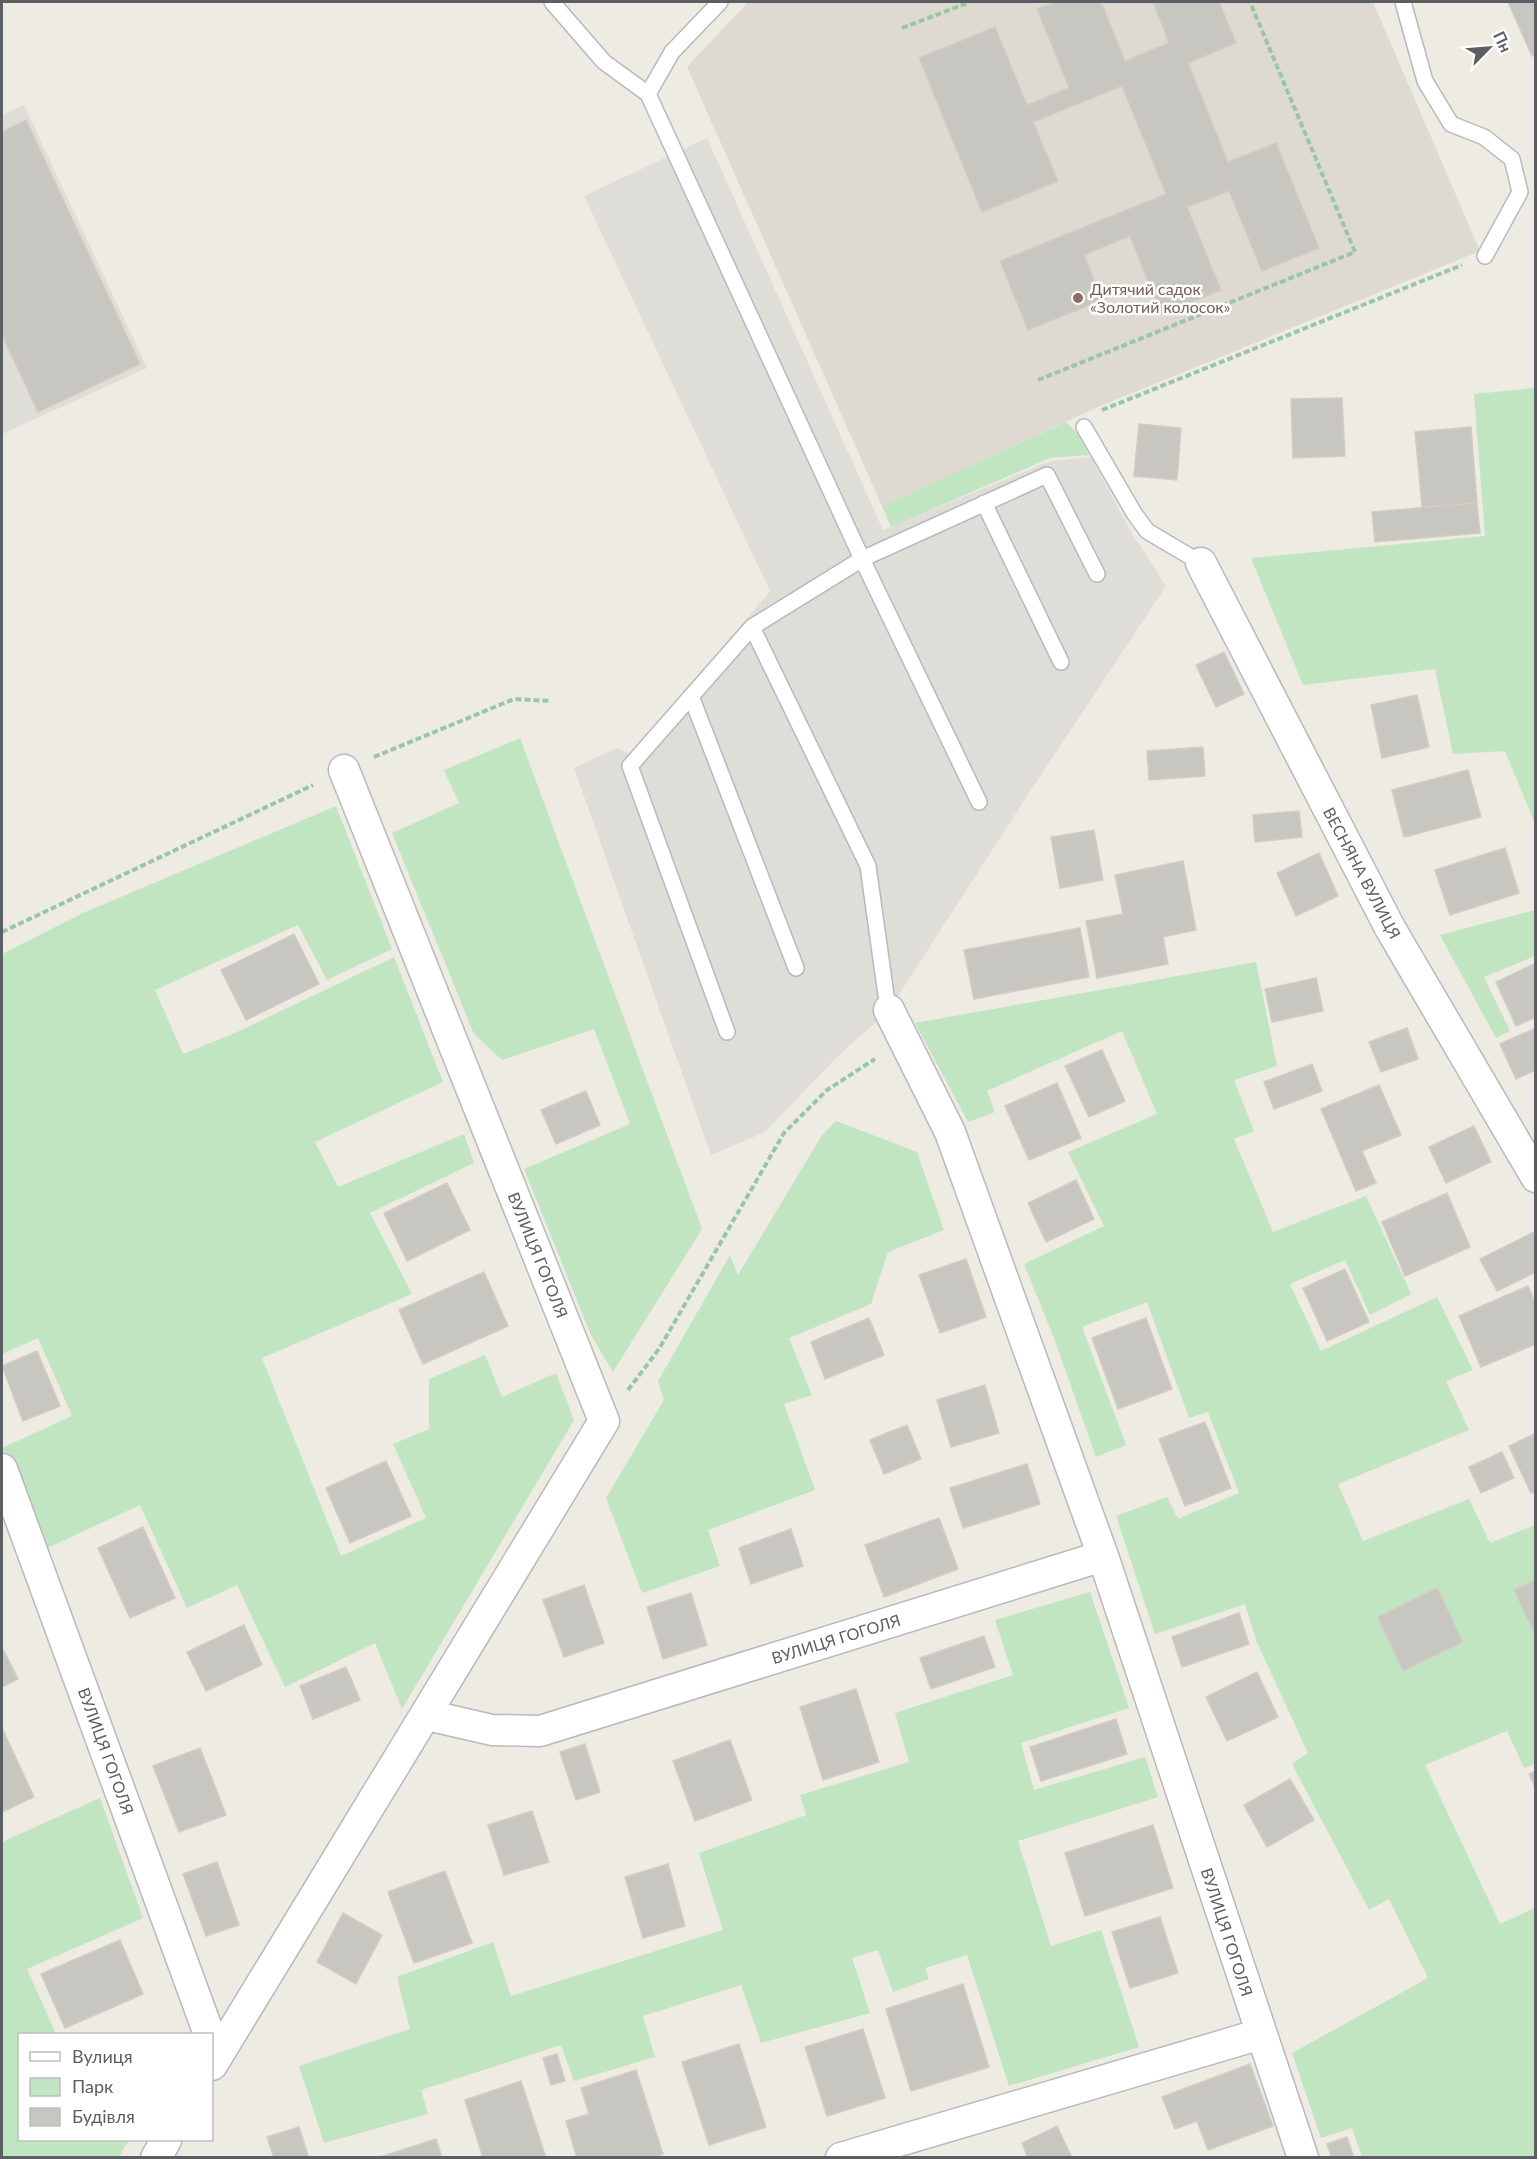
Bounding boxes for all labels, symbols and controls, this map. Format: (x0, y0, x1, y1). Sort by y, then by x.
north arrow (1459, 18, 1519, 78)
text: Пн (1490, 28, 1516, 55)
place label: Дитячий садок «Золотий колосок» (1090, 279, 1231, 316)
marker: Дитячий садок «Золотий колосок» (1071, 291, 1085, 305)
street label: ВЕСНЯНА ВУЛИЦЯ (1320, 804, 1405, 942)
street label: ВУЛИЦЯ ГОГОЛЯ (505, 1189, 572, 1320)
street label: ВУЛИЦЯ ГОГОЛЯ (769, 1610, 903, 1667)
street label: ВУЛИЦЯ ГОГОЛЯ (75, 1685, 138, 1817)
street label: ВУЛИЦЯ ГОГОЛЯ (1198, 1865, 1257, 1998)
legend (18, 2033, 213, 2141)
text: Вулиця (72, 2045, 133, 2067)
text: Парк (72, 2075, 114, 2097)
text: Будівля (72, 2105, 135, 2127)

